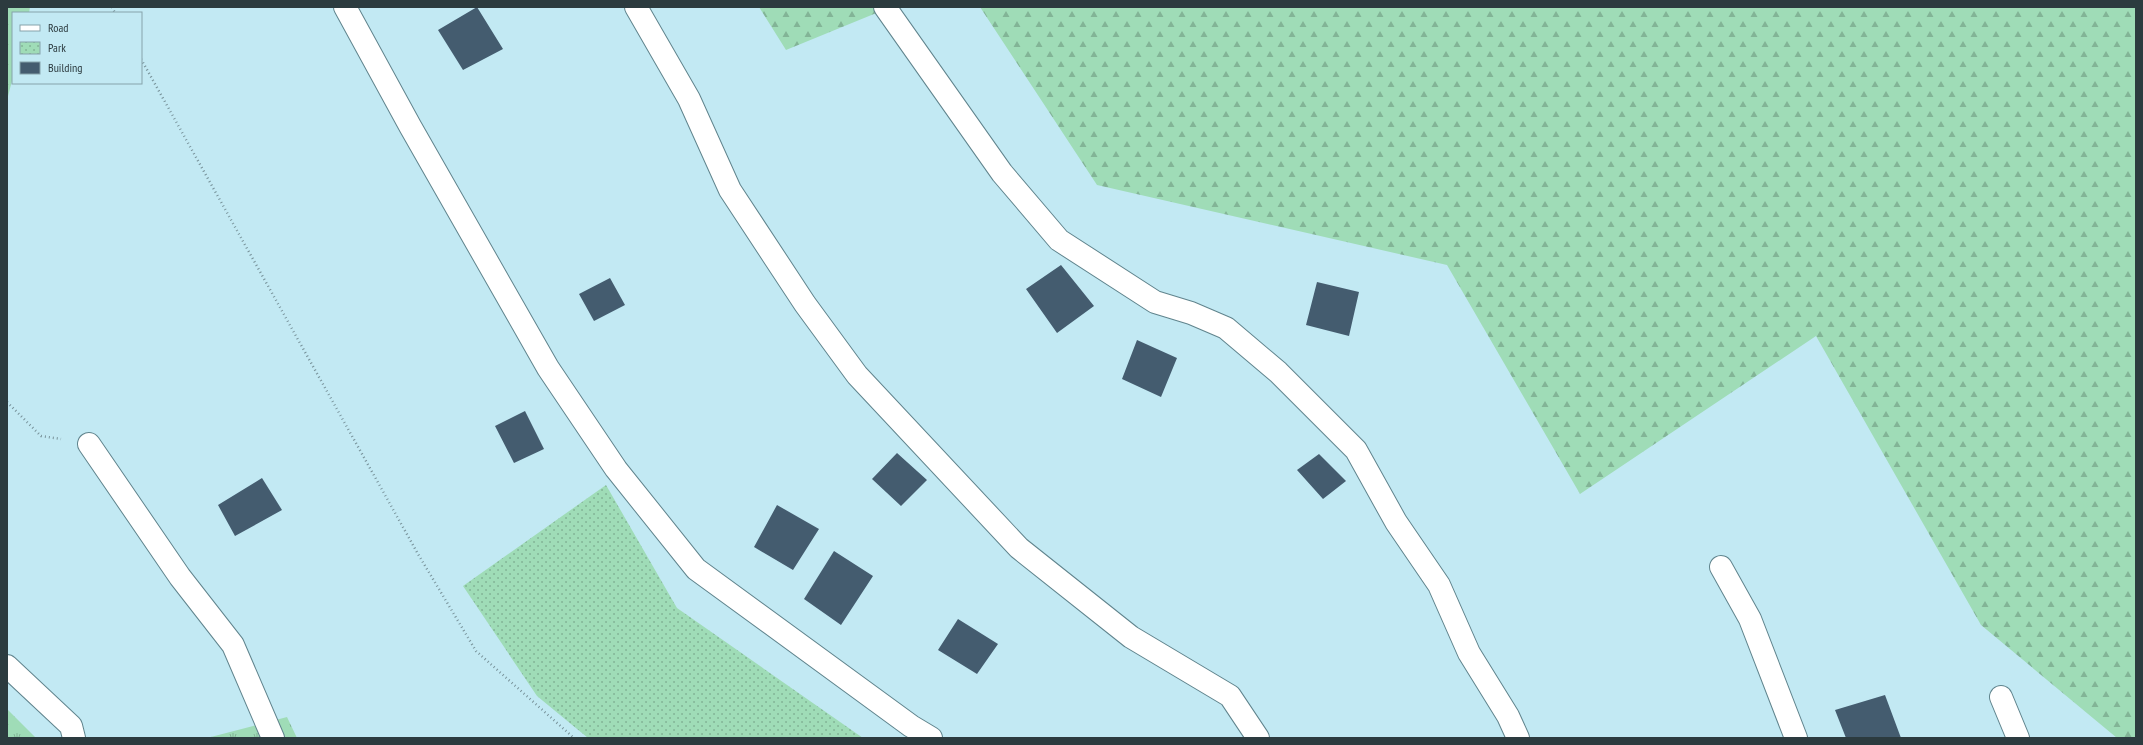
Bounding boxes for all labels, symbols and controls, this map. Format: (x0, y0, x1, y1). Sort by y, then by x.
legend (12, 12, 142, 84)
text: Road (48, 20, 68, 35)
text: Park (48, 40, 66, 55)
text: Building (48, 60, 83, 75)

